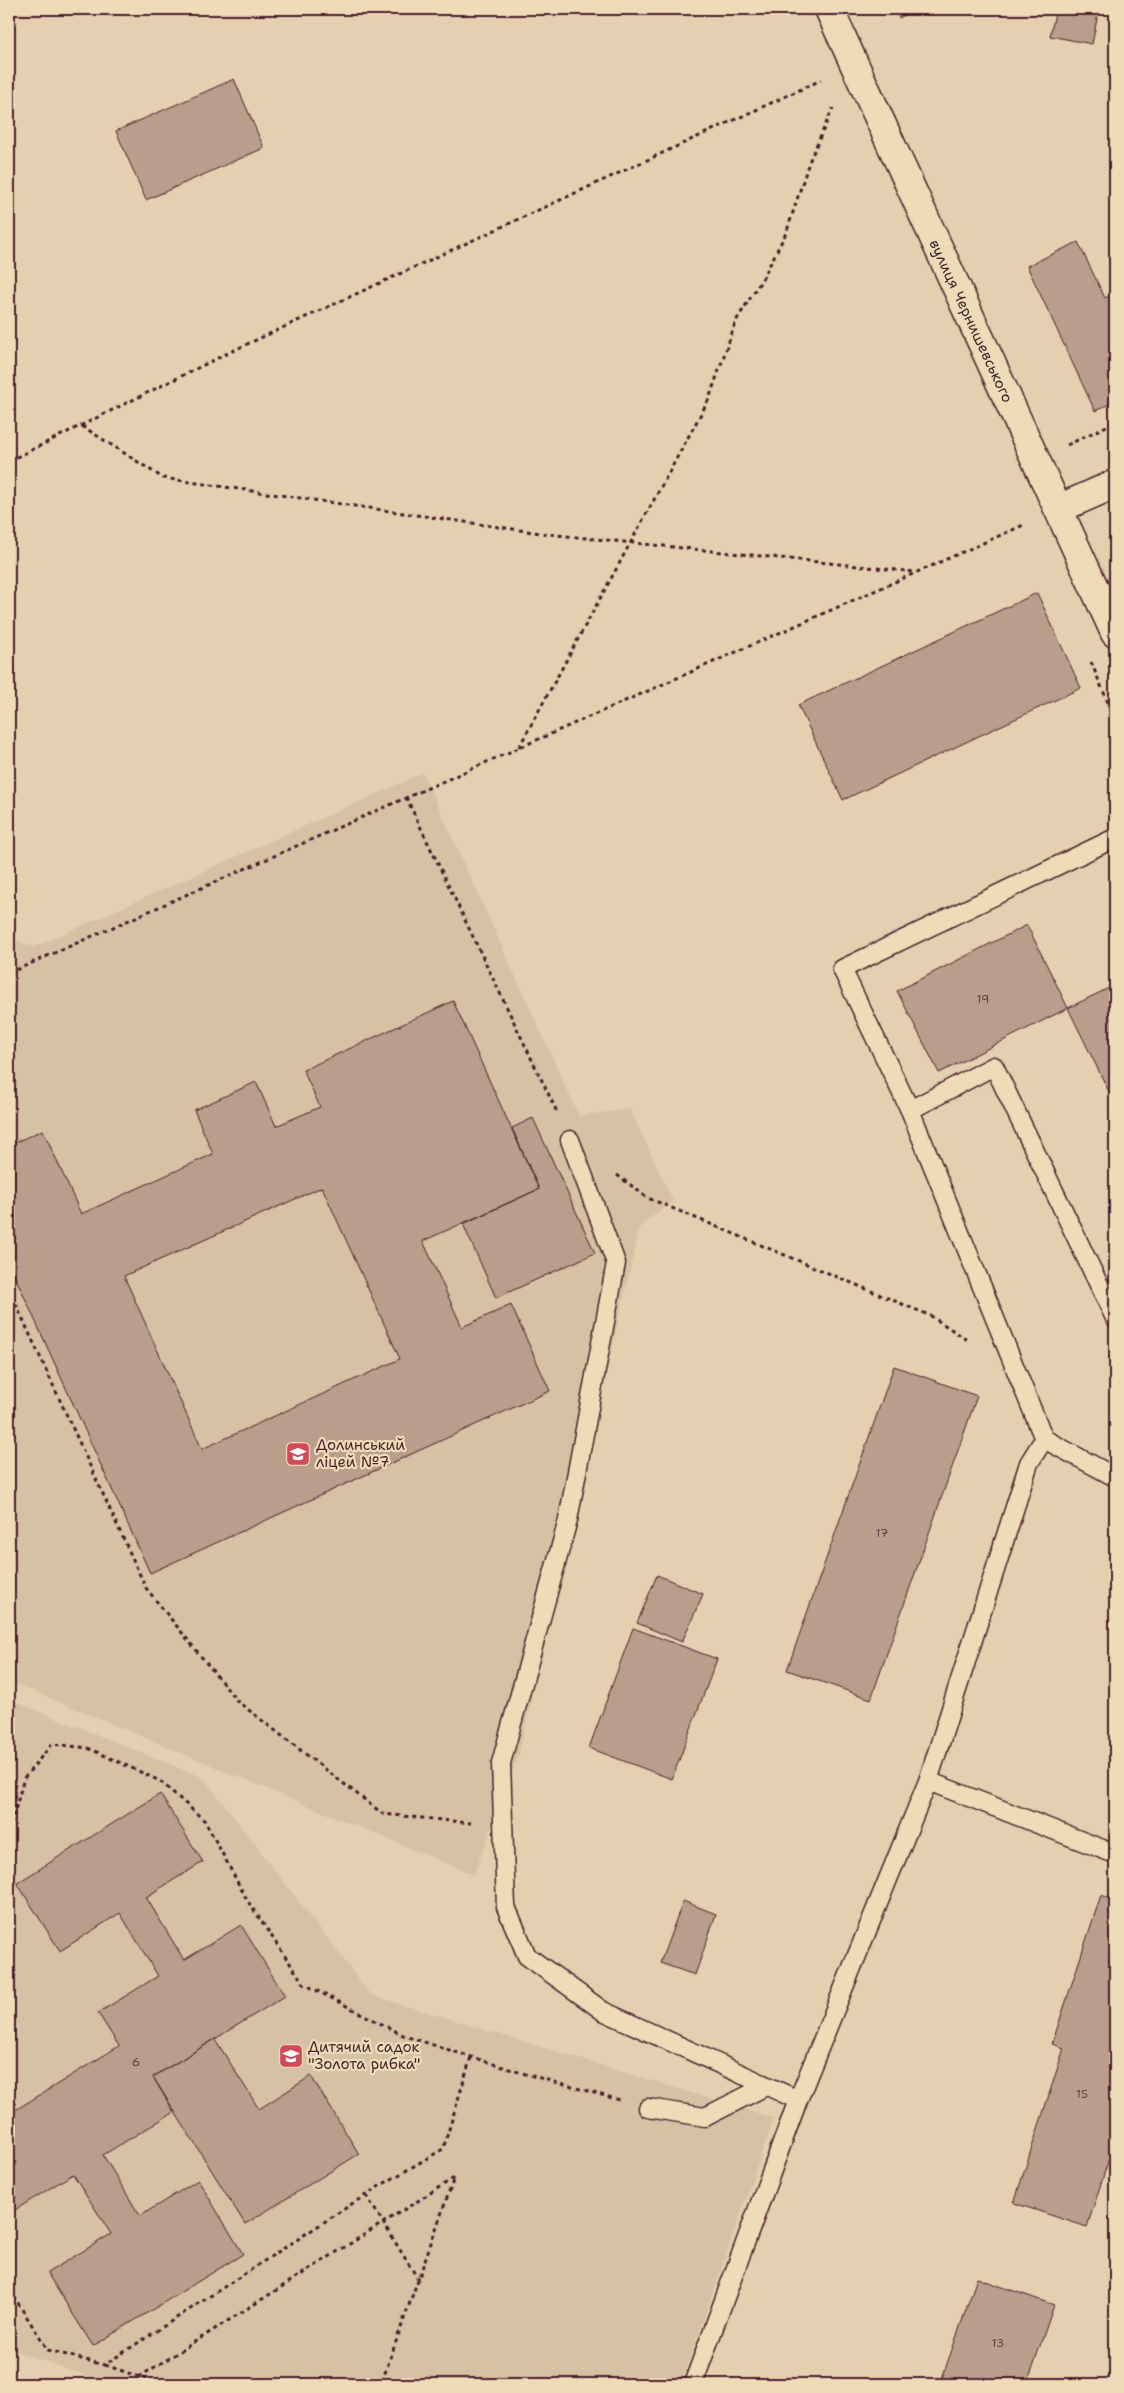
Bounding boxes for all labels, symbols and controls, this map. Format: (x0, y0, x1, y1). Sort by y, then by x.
street label: вулиця Чернишевського (924, 236, 1018, 406)
house number: 19 (977, 991, 989, 1007)
place label: Долинський ліцей №7 (316, 1435, 405, 1472)
school or university icon: Долинський ліцей №7 (285, 1441, 311, 1467)
house number: 17 (876, 1525, 888, 1541)
place label: Дитячий садок "Золота рибка" (308, 2037, 421, 2074)
school or university icon: Дитячий садок "Золота рибка" (278, 2043, 304, 2069)
house number: 6 (132, 2054, 140, 2070)
house number: 15 (1076, 2086, 1088, 2102)
house number: 13 (992, 2335, 1004, 2351)

